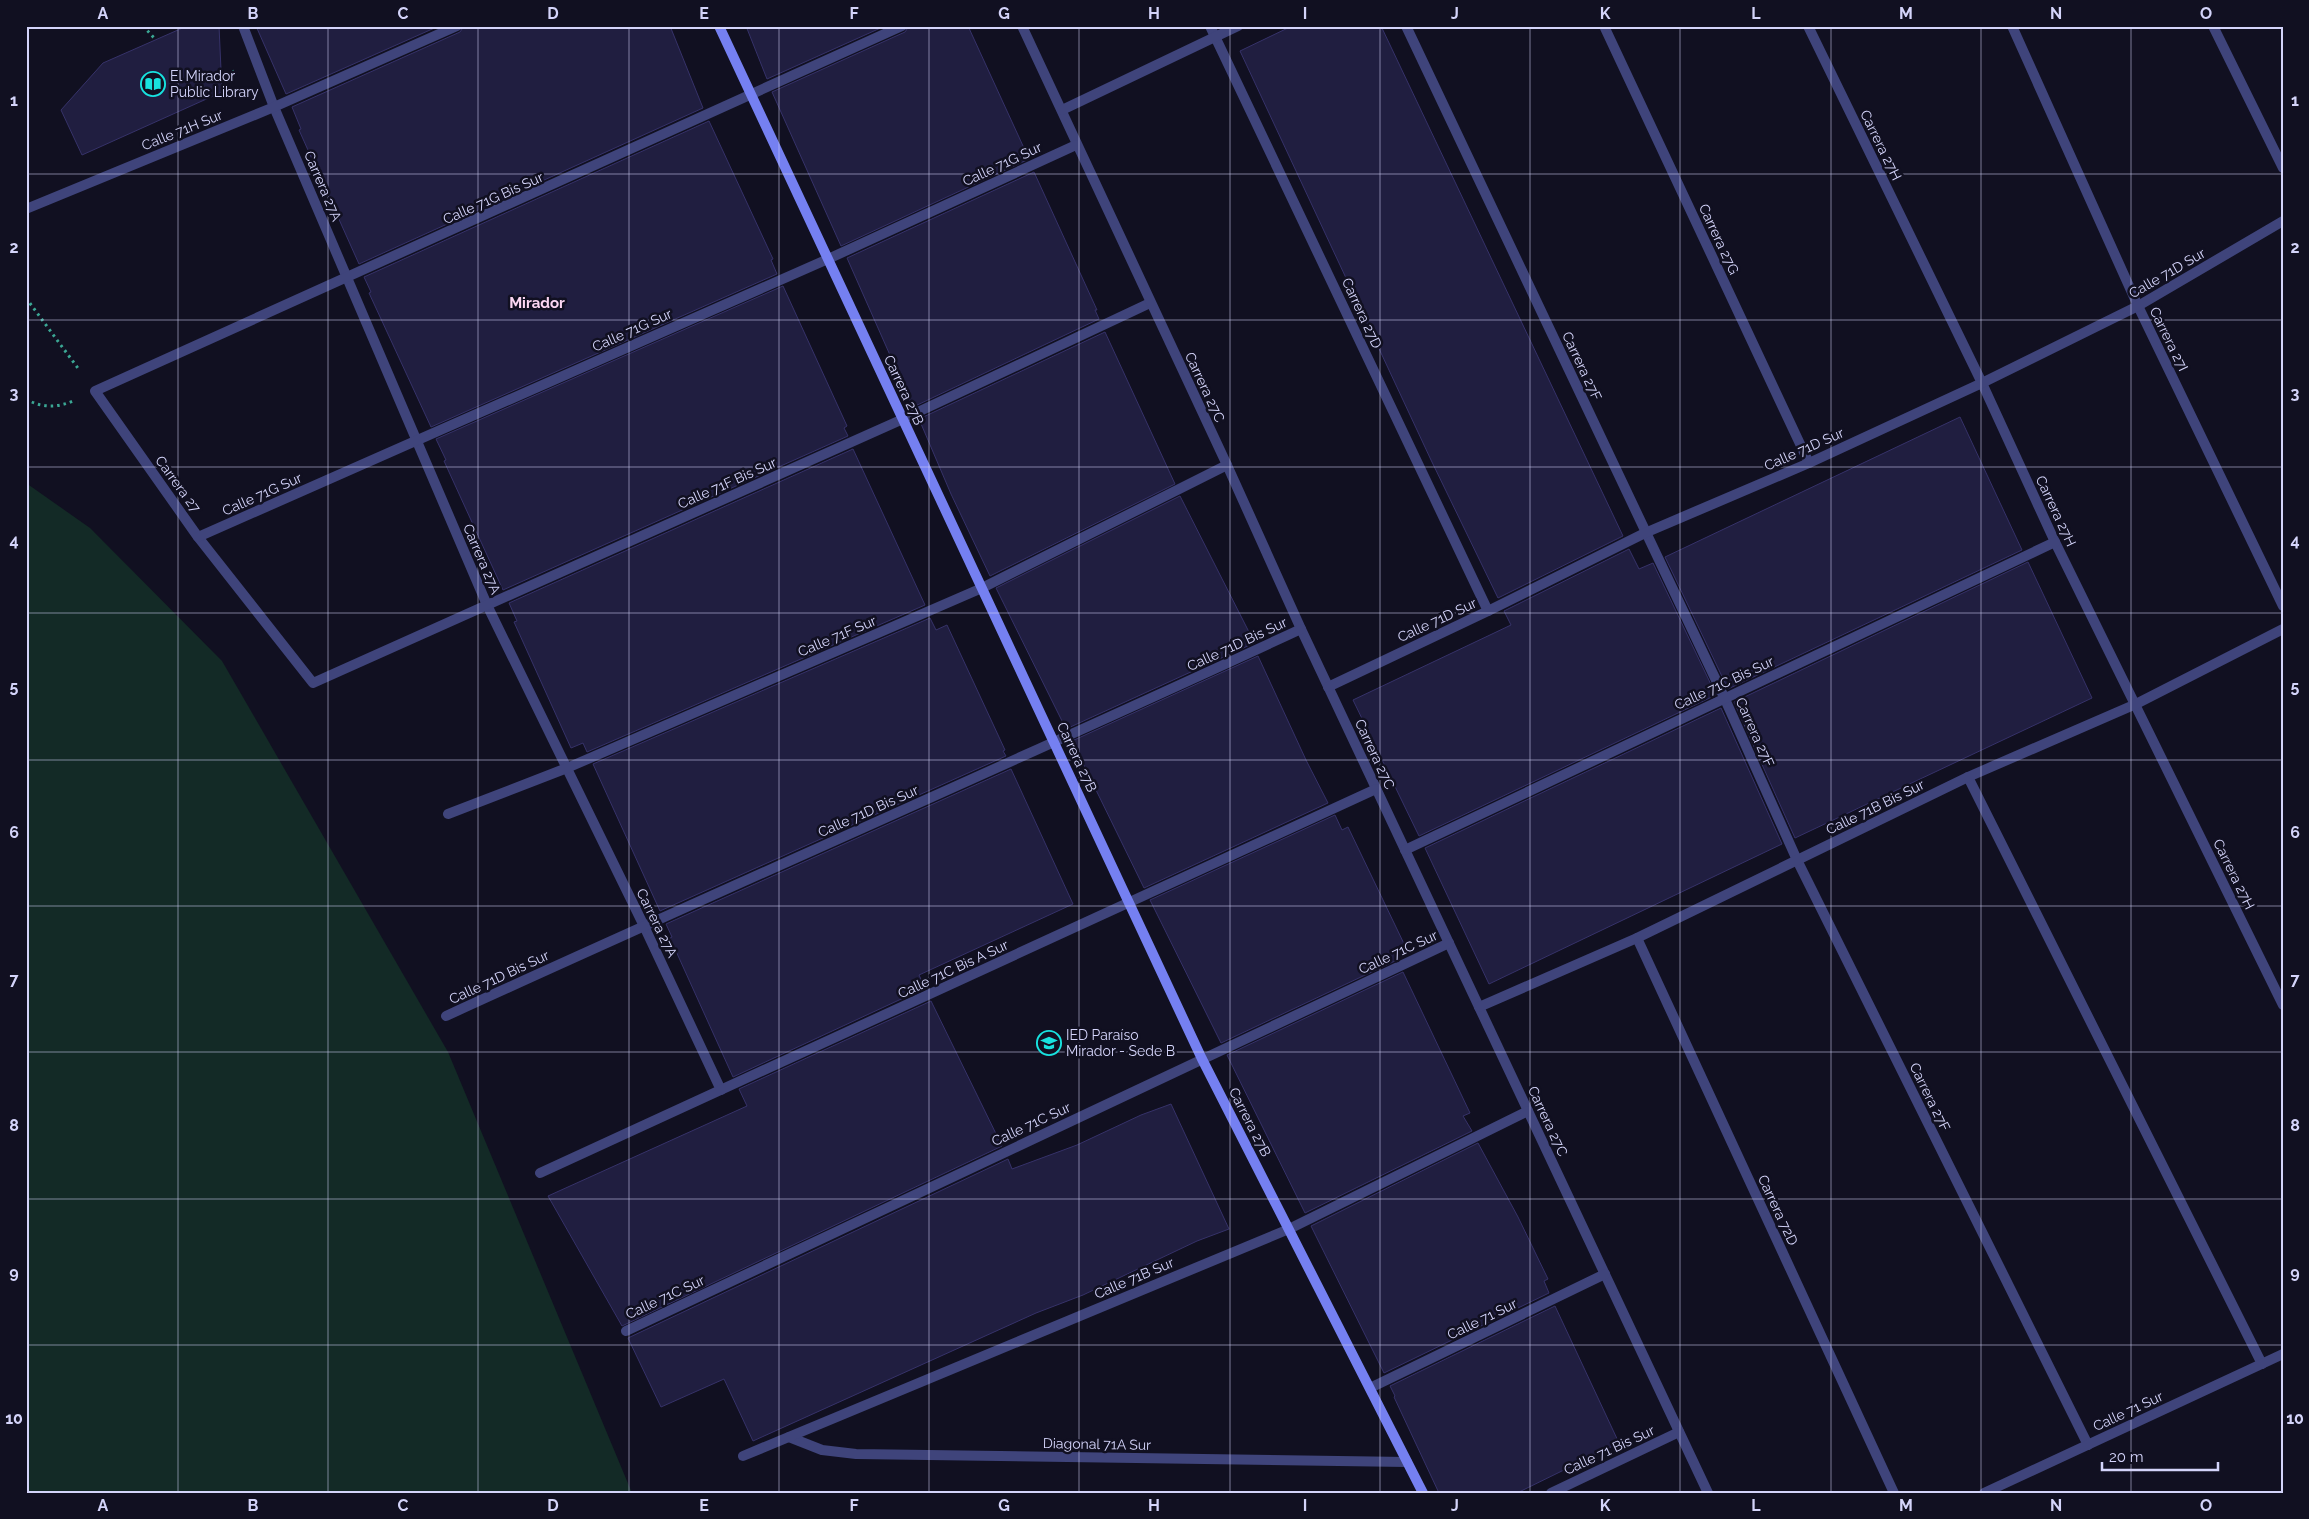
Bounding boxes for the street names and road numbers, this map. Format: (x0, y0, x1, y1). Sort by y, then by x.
street label: Calle 71H Sur (139, 106, 225, 153)
street label: Carrera 27H (1857, 107, 1905, 183)
street label: Calle 71G Sur (960, 139, 1044, 189)
street label: Carrera 27A (301, 148, 345, 224)
street label: Calle 71G Bis Sur (440, 169, 546, 227)
street label: Carrera 27G (1696, 201, 1742, 277)
street label: Calle 71D Sur (2126, 245, 2208, 301)
street label: Carrera 27D (1339, 275, 1385, 351)
street label: Carrera 27I (2147, 304, 2191, 374)
street label: Calle 71G Sur (590, 305, 674, 355)
street label: Carrera 27F (1559, 329, 1605, 403)
street label: Carrera 27C (1182, 349, 1228, 425)
street label: Carrera 27B (881, 353, 927, 427)
street label: Calle 71D Sur (1762, 424, 1846, 474)
street label: Carrera 27 (152, 453, 204, 516)
street label: Calle 71F Bis Sur (675, 454, 779, 512)
street label: Calle 71G Sur (220, 469, 304, 519)
street label: Carrera 27H (2033, 473, 2079, 549)
street label: Carrera 27A (460, 521, 504, 597)
street label: Calle 71D Sur (1395, 595, 1479, 645)
street label: Calle 71F Sur (796, 612, 879, 660)
street label: Calle 71D Bis Sur (1185, 614, 1289, 674)
street label: Calle 71C Bis Sur (1672, 653, 1776, 713)
street label: Carrera 27F (1733, 695, 1777, 769)
street label: Carrera 27C (1352, 716, 1398, 792)
street label: Carrera 27B (1054, 720, 1100, 794)
street label: Calle 71B Bis Sur (1823, 776, 1927, 838)
street label: Calle 71D Bis Sur (815, 782, 921, 840)
street label: Carrera 27H (2210, 836, 2258, 912)
street label: Carrera 27A (633, 886, 681, 961)
street label: Calle 71C Sur (1356, 927, 1440, 977)
street label: Calle 71C Bis A Sur (895, 936, 1011, 1002)
street label: Calle 71D Bis Sur (447, 947, 551, 1007)
street label: Carrera 27F (1907, 1060, 1953, 1134)
street label: Carrera 27C (1525, 1083, 1571, 1159)
street label: Carrera 27B (1226, 1085, 1274, 1159)
street label: Calle 71C Sur (989, 1099, 1073, 1149)
street label: Carrera 72D (1755, 1172, 1801, 1248)
street label: Calle 71B Sur (1092, 1254, 1176, 1302)
street label: Calle 71C Sur (623, 1272, 707, 1322)
street label: Calle 71 Sur (1445, 1295, 1519, 1343)
street label: Calle 71 Sur (2090, 1388, 2166, 1434)
street label: Calle 71 Bis Sur (1561, 1422, 1657, 1478)
street label: Diagonal 71A Sur (1043, 1435, 1151, 1453)

